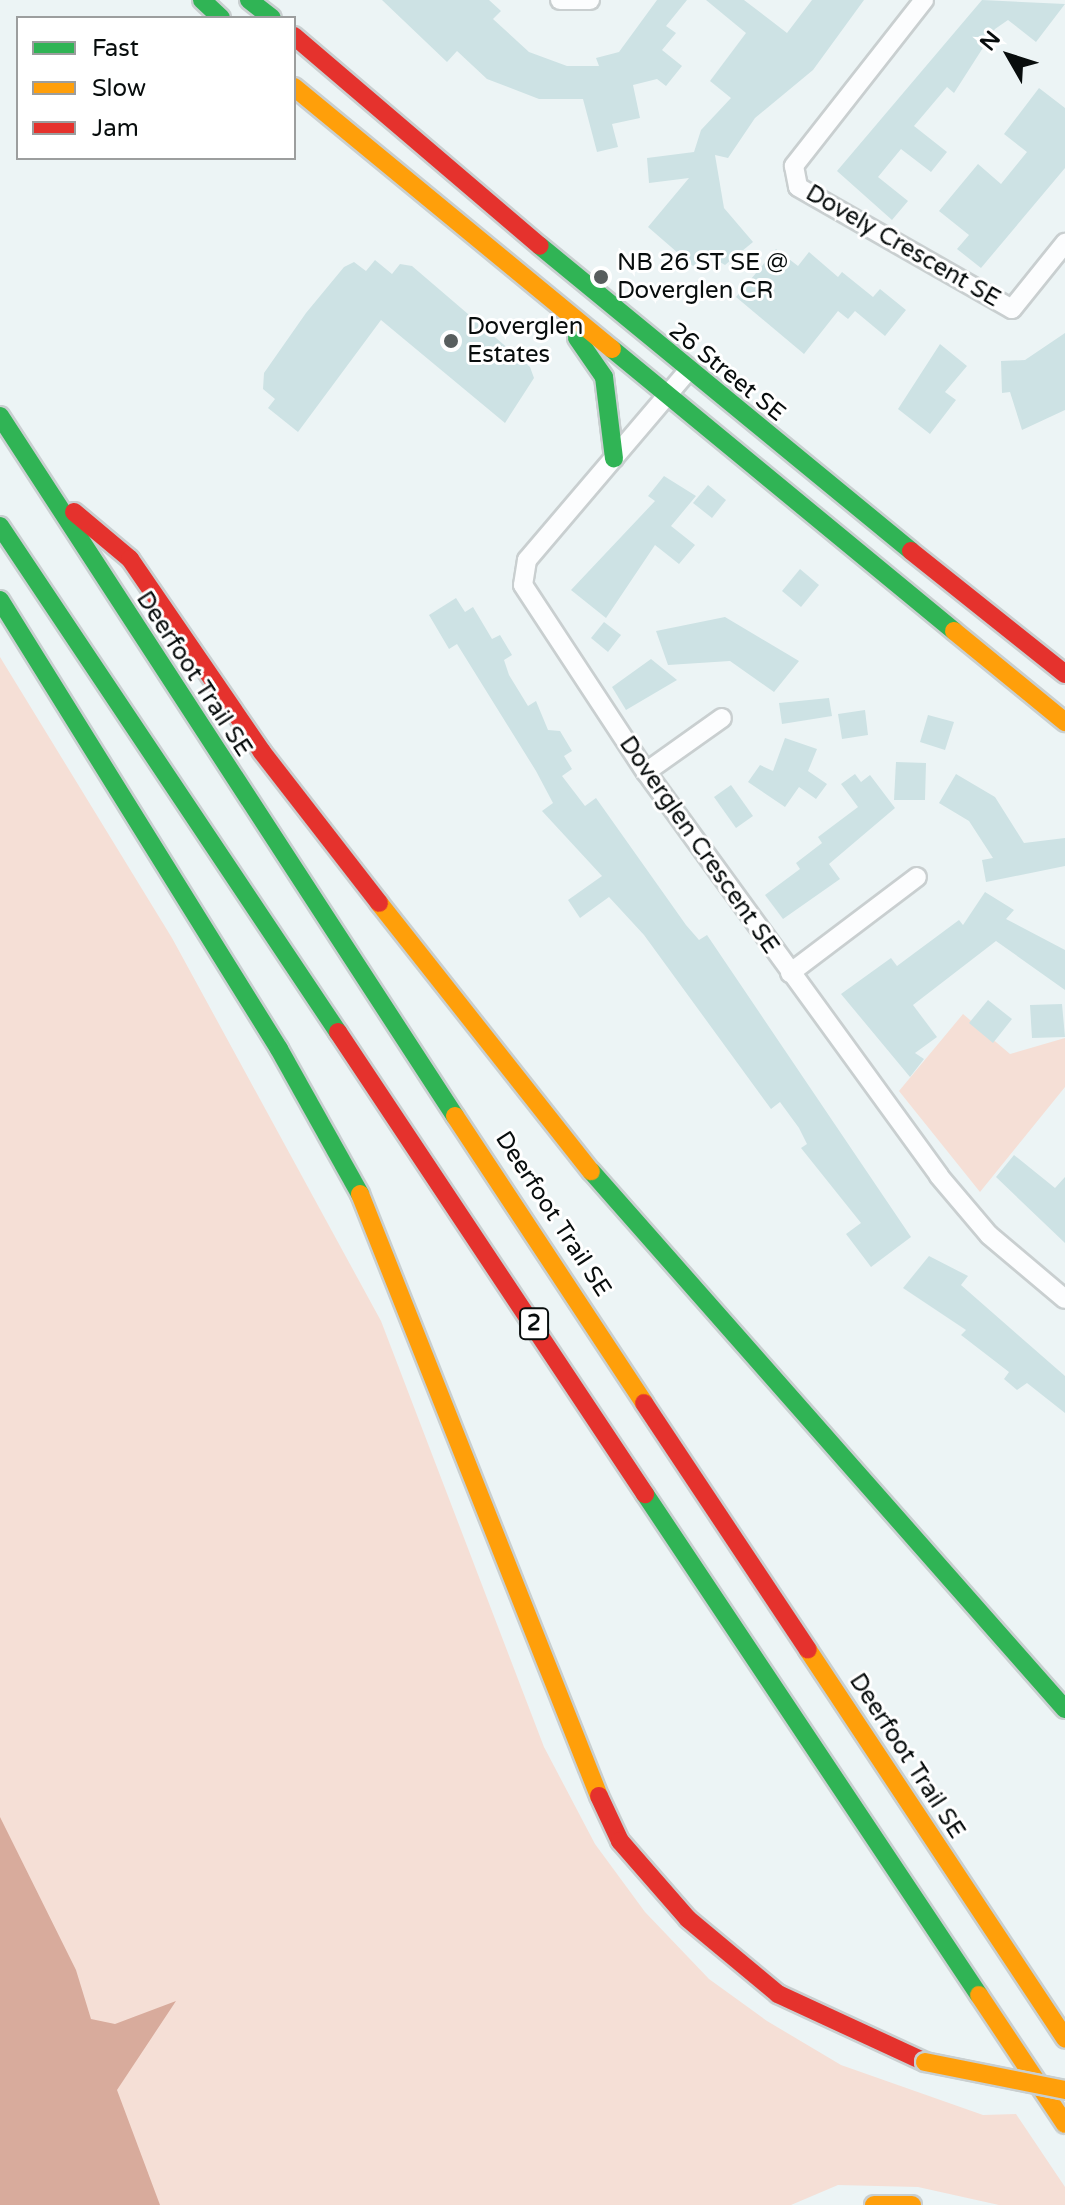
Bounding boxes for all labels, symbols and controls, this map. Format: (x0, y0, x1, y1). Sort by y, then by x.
legend (16, 16, 296, 160)
north arrow (969, 16, 1049, 96)
text: N (975, 26, 1006, 56)
text: Fast (92, 34, 139, 63)
text: Slow (92, 74, 146, 103)
text: Jam (92, 114, 139, 143)
street label: Dovely Crescent SE (801, 179, 1005, 313)
place label: NB 26 ST SE @ Doverglen CR (617, 249, 788, 305)
marker: NB 26 ST SE @ Doverglen CR (592, 268, 610, 286)
place label: Doverglen Estates (467, 313, 583, 369)
street label: 26 Street SE (663, 316, 791, 428)
marker: Doverglen Estates (442, 332, 460, 350)
street label: Deerfoot Trail SE (130, 586, 258, 762)
street label: Doverglen Crescent SE (613, 731, 785, 959)
street label: Deerfoot Trail SE (489, 1126, 617, 1302)
road number: 2 (518, 1306, 550, 1342)
street label: Deerfoot Trail SE (843, 1668, 971, 1844)

